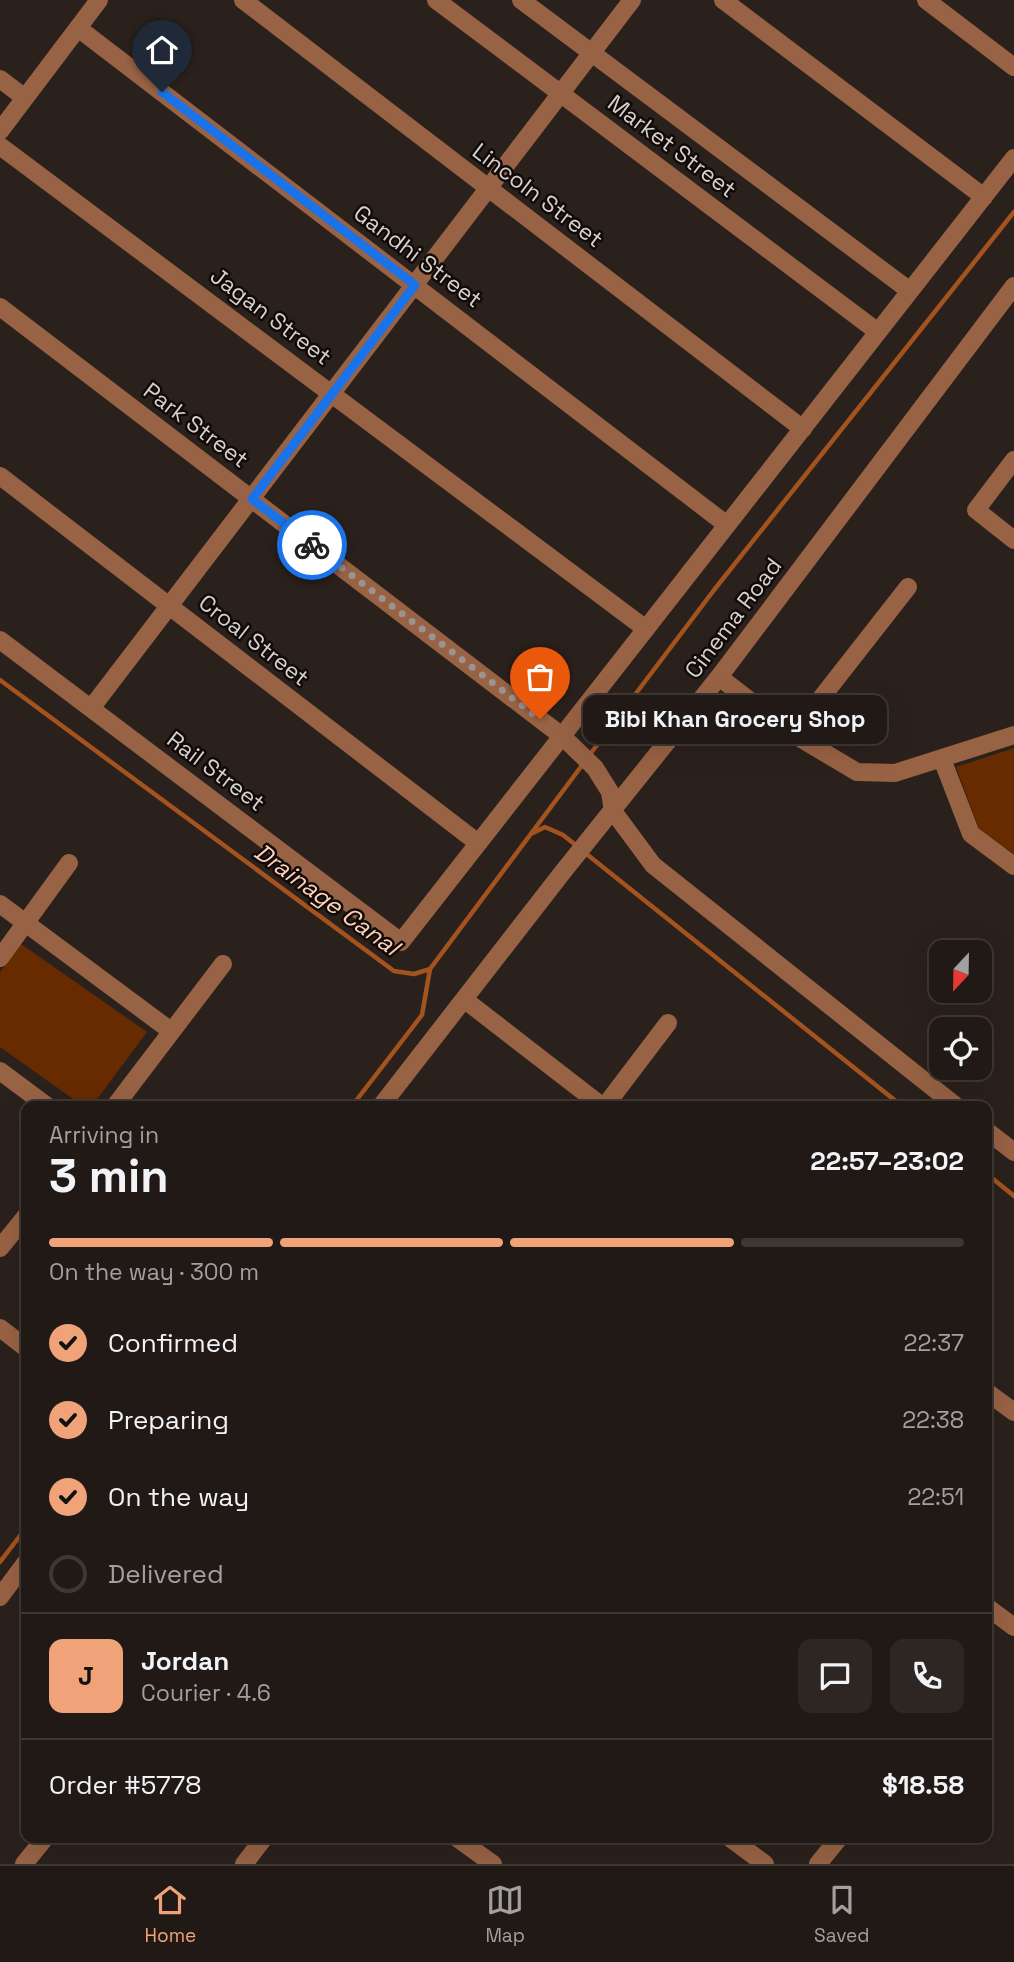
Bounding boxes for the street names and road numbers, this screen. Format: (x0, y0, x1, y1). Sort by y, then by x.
street label: Market Street (602, 88, 742, 204)
street label: Lincoln Street (467, 136, 609, 254)
street label: Gandhi Street (348, 198, 488, 314)
street label: Jagan Street (204, 261, 338, 371)
street label: Park Street (137, 376, 255, 474)
street label: Cinema Road (678, 552, 788, 684)
street label: Croal Street (193, 587, 315, 693)
street label: Rail Street (161, 724, 271, 818)

